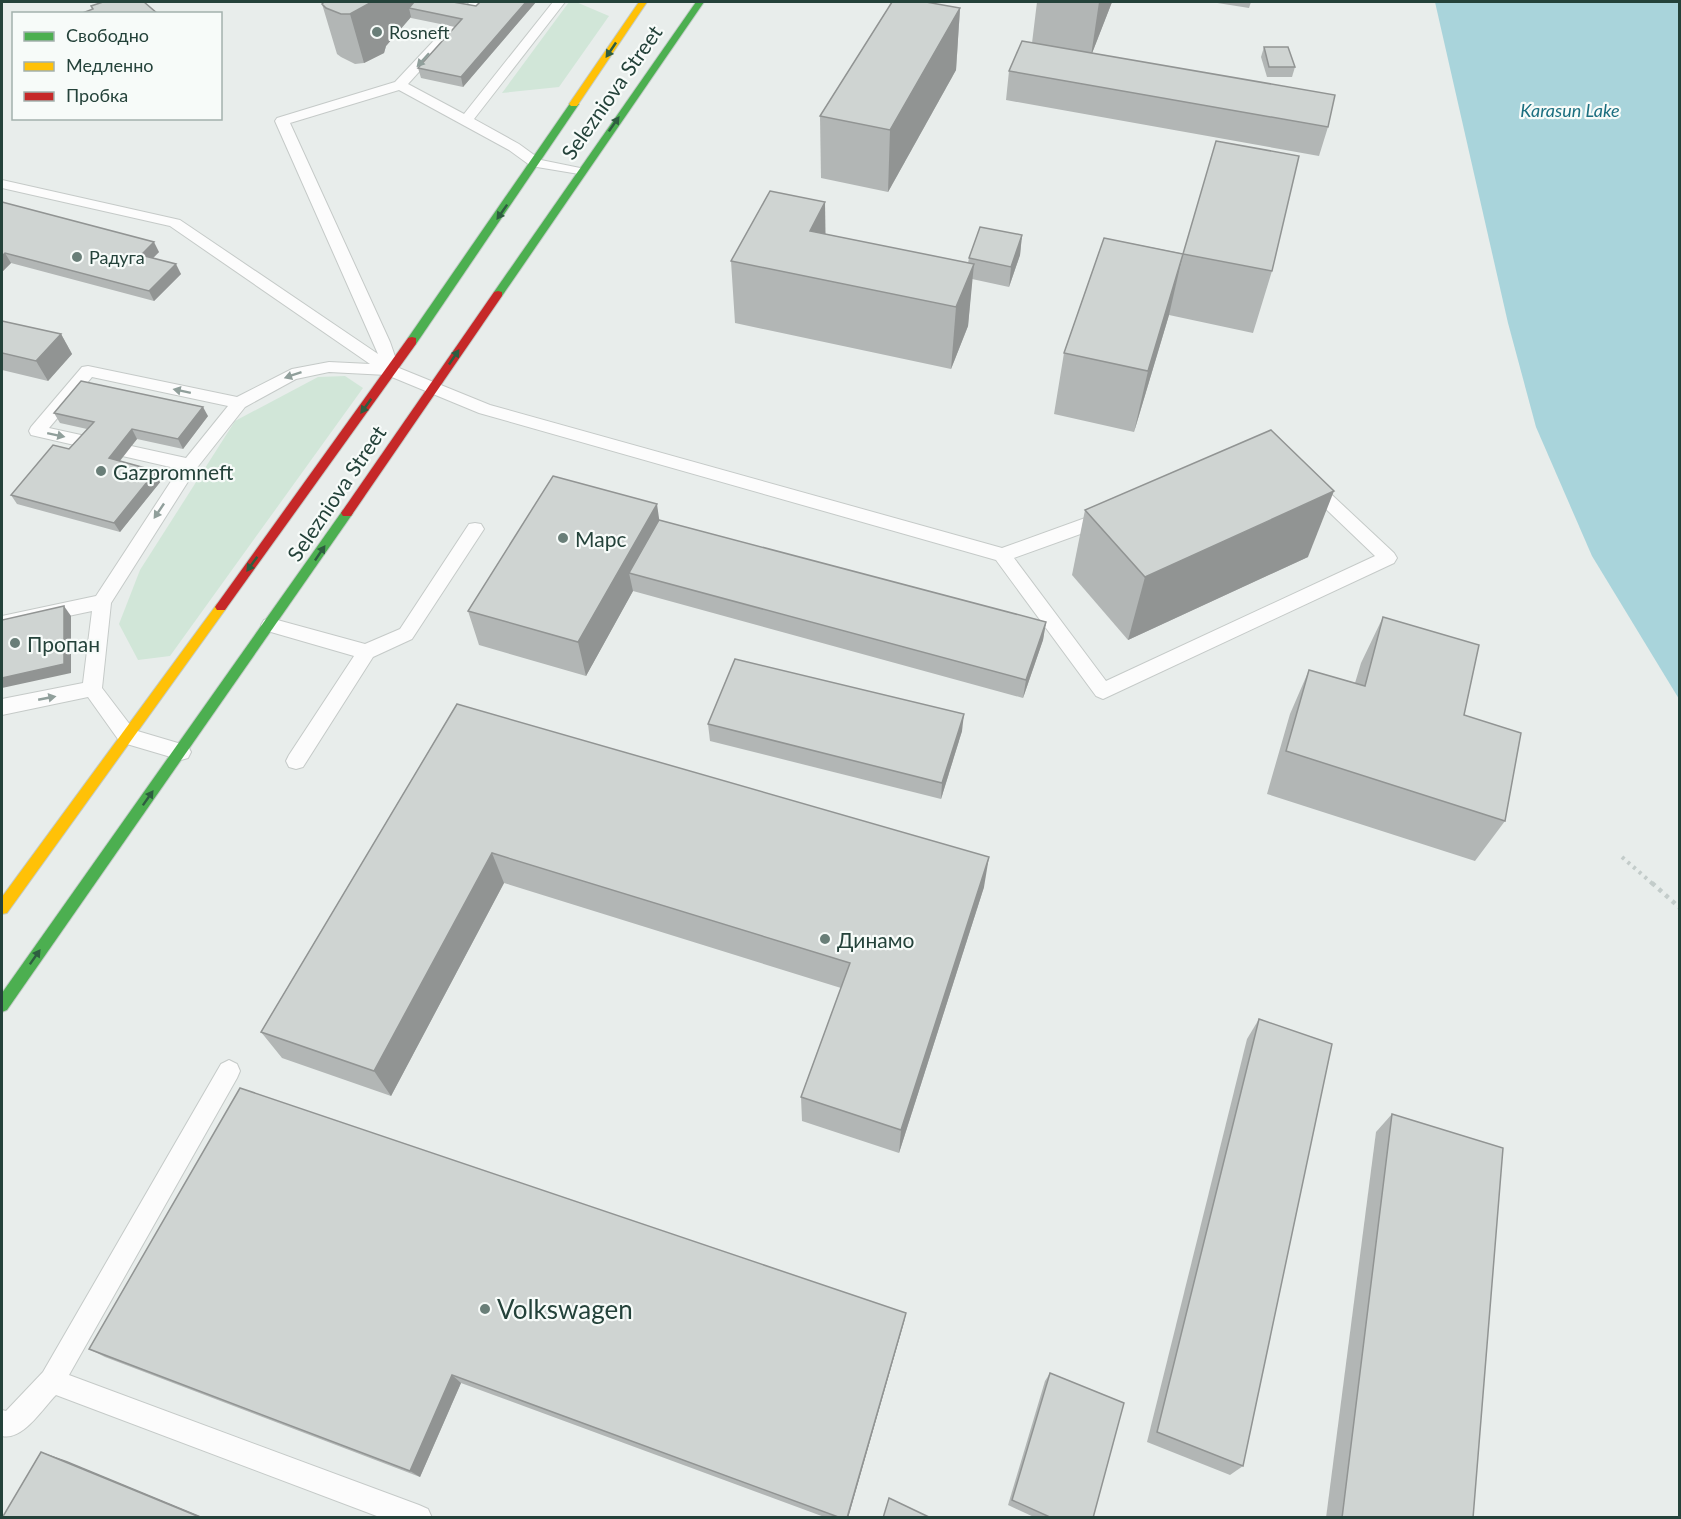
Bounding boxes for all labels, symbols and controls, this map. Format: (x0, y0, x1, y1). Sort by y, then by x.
legend (12, 12, 222, 120)
street label: Selezniova Street (555, 20, 667, 164)
place label: Rosneft (389, 21, 450, 43)
text: Свободно (66, 24, 149, 46)
marker: Rosneft (370, 25, 384, 39)
one-way arrow (606, 42, 617, 58)
one-way arrow (416, 53, 430, 68)
text: Медленно (66, 54, 154, 76)
text: Пробка (66, 84, 128, 106)
water label: Karasun Lake (1520, 99, 1620, 121)
one-way arrow (608, 117, 620, 133)
one-way arrow (497, 204, 508, 220)
place label: Радуга (89, 246, 145, 268)
marker: Радуга (70, 250, 84, 264)
one-way arrow (449, 349, 460, 365)
one-way arrow (284, 371, 302, 380)
one-way arrow (172, 386, 191, 395)
one-way arrow (360, 398, 372, 414)
street label: Selezniova Street (281, 420, 391, 566)
one-way arrow (47, 431, 65, 441)
place label: Gazpromneft (113, 459, 234, 484)
marker: Gazpromneft (94, 464, 108, 478)
one-way arrow (154, 502, 165, 519)
place label: Марс (575, 526, 626, 551)
marker: Марс (556, 531, 570, 545)
one-way arrow (314, 545, 326, 561)
one-way arrow (246, 556, 258, 572)
place label: Пропан (27, 631, 100, 656)
marker: Пропан (8, 636, 22, 650)
one-way arrow (37, 693, 56, 702)
one-way arrow (142, 791, 154, 807)
place label: Динамо (837, 927, 914, 952)
marker: Динамо (818, 932, 832, 946)
one-way arrow (29, 950, 41, 966)
place label: Volkswagen (497, 1293, 633, 1325)
marker: Volkswagen (478, 1302, 492, 1316)

